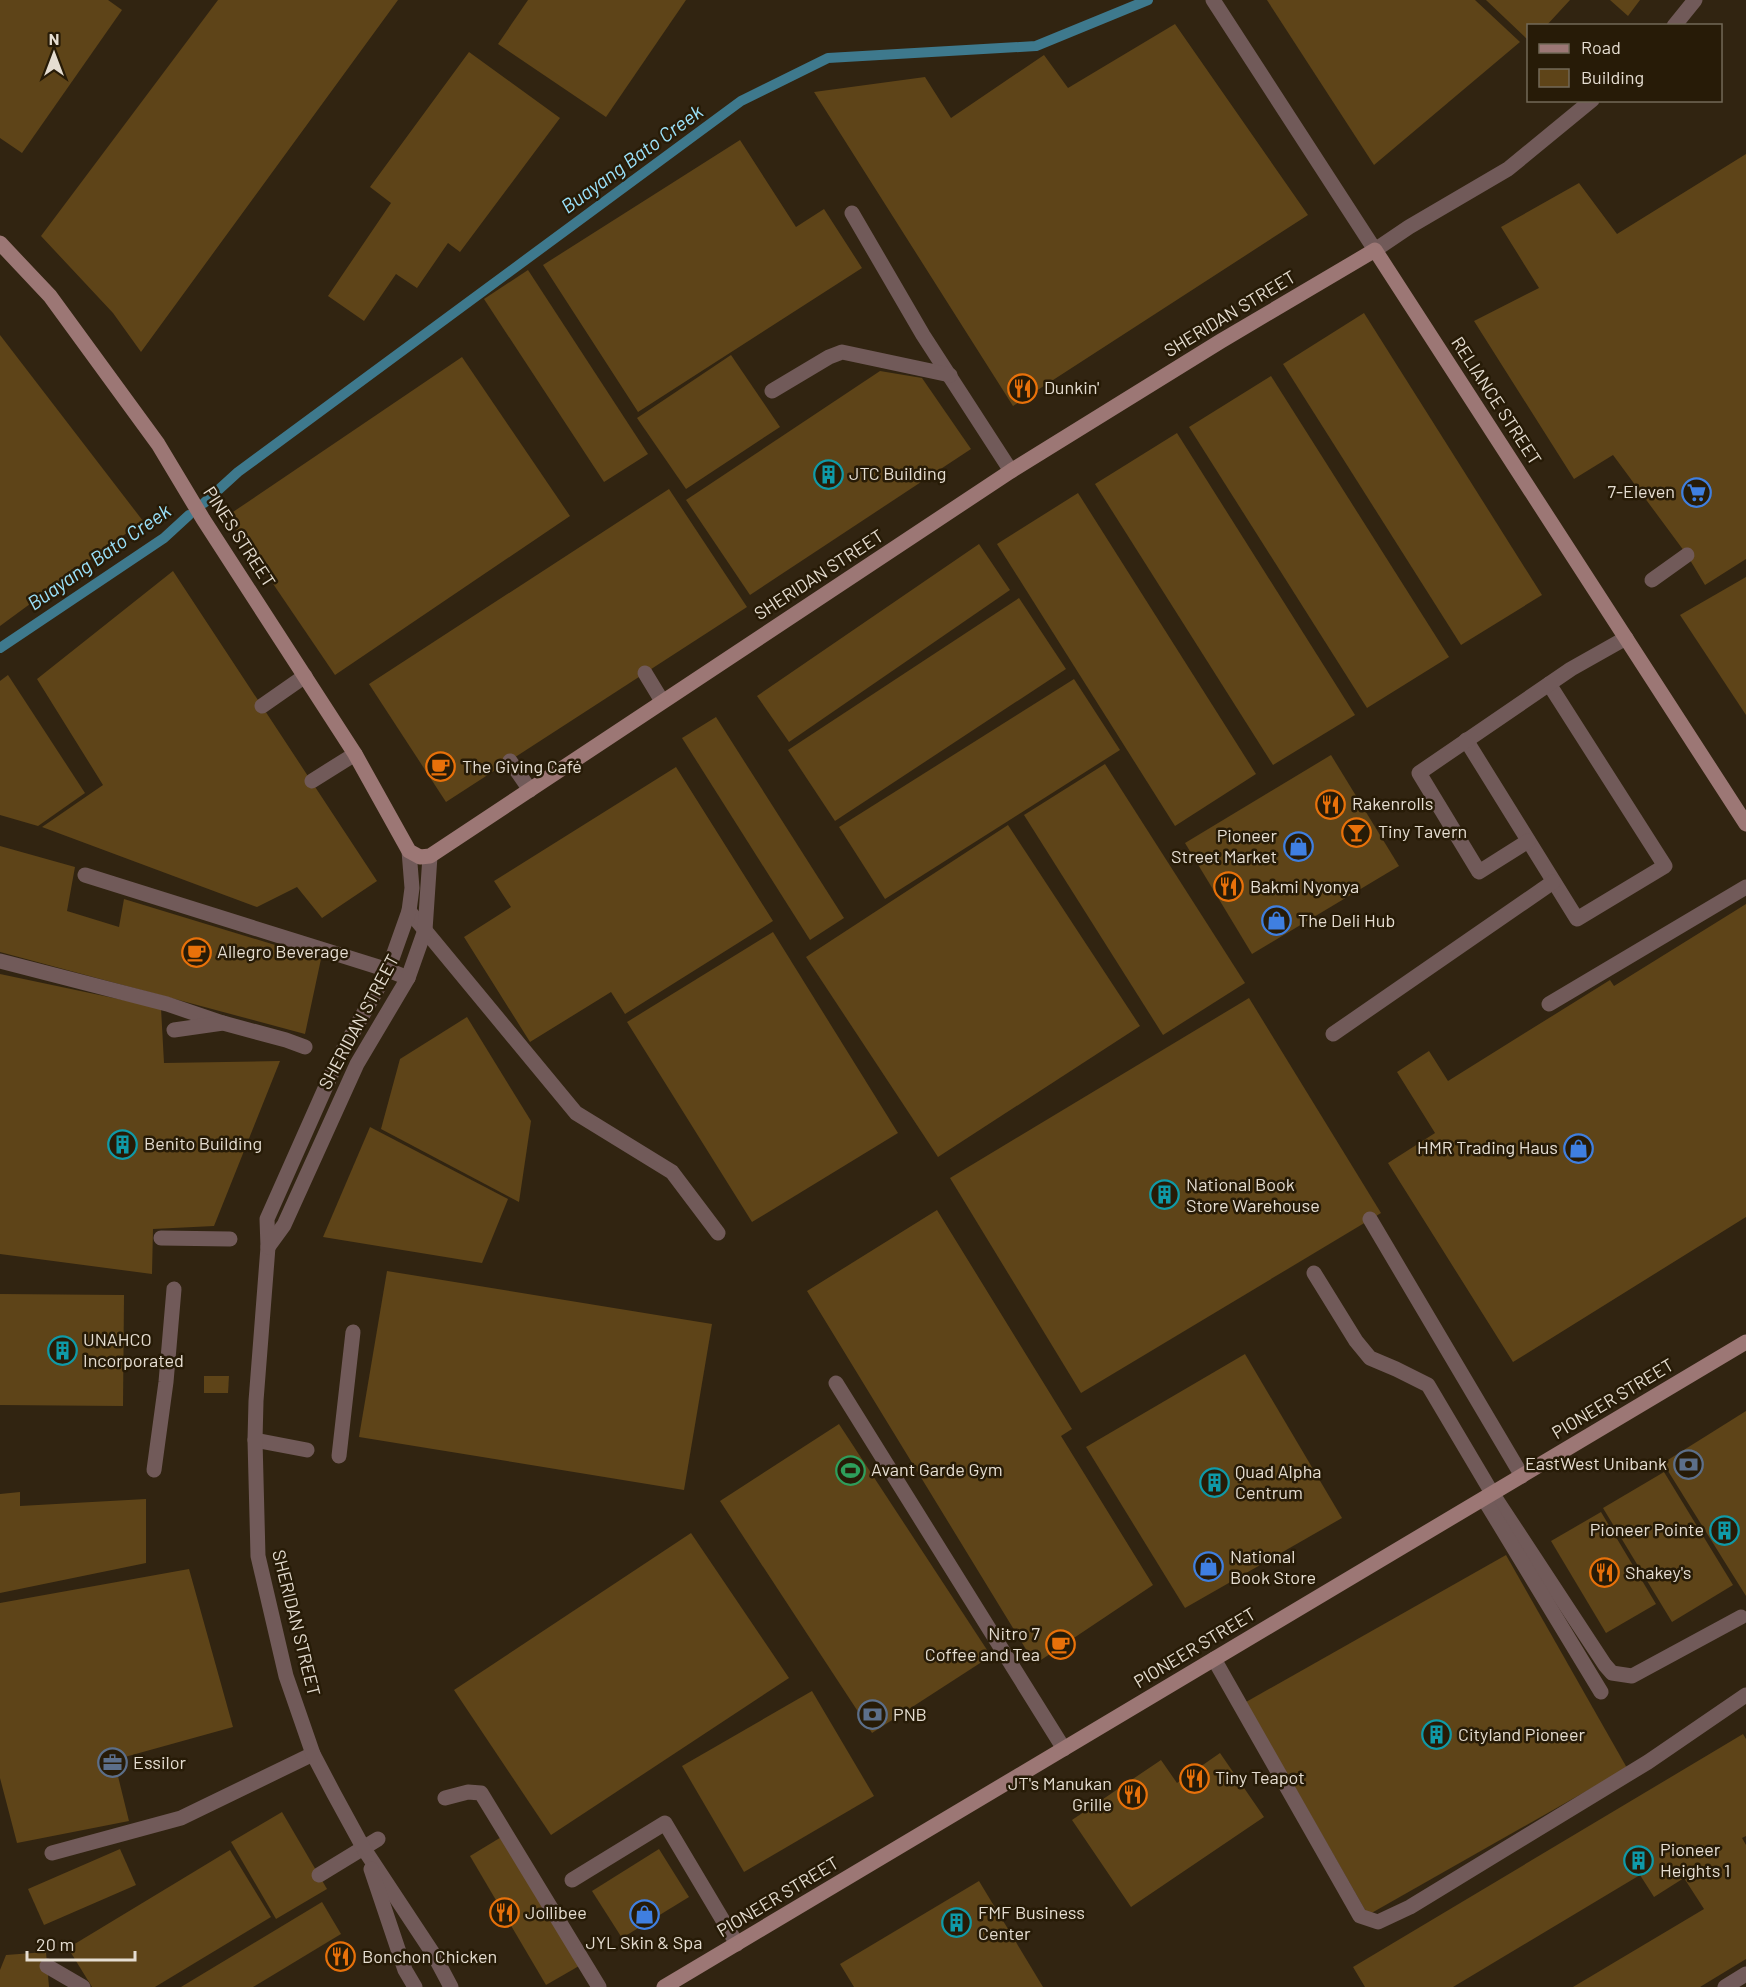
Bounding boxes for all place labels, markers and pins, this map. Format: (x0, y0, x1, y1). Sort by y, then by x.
restaurant icon: Dunkin' (1007, 372, 1039, 404)
place label: Dunkin' (1044, 376, 1099, 398)
building icon: JTC Building (812, 458, 844, 490)
place label: JTC Building (849, 462, 946, 484)
supermarket icon: 7-Eleven (1680, 476, 1712, 508)
place label: 7-Eleven (1607, 480, 1675, 502)
cafe icon: The Giving Café (425, 751, 457, 783)
place label: The Giving Café (462, 755, 582, 777)
restaurant icon: Rakenrolls (1315, 788, 1347, 820)
place label: Rakenrolls (1352, 792, 1433, 814)
bar icon: Tiny Tavern (1341, 816, 1373, 848)
place label: Tiny Tavern (1378, 820, 1467, 842)
place label: Pioneer Street Market (1171, 824, 1277, 867)
shop icon: Pioneer Street Market (1282, 830, 1314, 862)
restaurant icon: Bakmi Nyonya (1213, 871, 1245, 903)
place label: Bakmi Nyonya (1250, 875, 1359, 897)
shop icon: The Deli Hub (1261, 905, 1293, 937)
place label: The Deli Hub (1298, 909, 1395, 931)
cafe icon: Allegro Beverage (180, 936, 212, 968)
place label: Allegro Beverage (217, 940, 349, 962)
building icon: Benito Building (107, 1128, 139, 1160)
place label: Benito Building (144, 1132, 262, 1154)
shop icon: HMR Trading Haus (1563, 1132, 1595, 1164)
place label: HMR Trading Haus (1417, 1136, 1558, 1158)
place label: National Book Store Warehouse (1186, 1173, 1320, 1216)
building icon: National Book Store Warehouse (1149, 1179, 1181, 1211)
place label: UNAHCO Incorporated (83, 1328, 184, 1371)
building icon: UNAHCO Incorporated (46, 1334, 78, 1366)
bank icon: EastWest Unibank (1672, 1448, 1704, 1480)
place label: EastWest Unibank (1525, 1452, 1667, 1474)
sports icon: Avant Garde Gym (834, 1454, 866, 1486)
place label: Avant Garde Gym (871, 1458, 1003, 1480)
place label: Quad Alpha Centrum (1235, 1460, 1322, 1503)
building icon: Quad Alpha Centrum (1198, 1466, 1230, 1498)
building icon: Pioneer Pointe (1709, 1514, 1741, 1546)
place label: Pioneer Pointe (1590, 1518, 1704, 1540)
place label: National Book Store (1230, 1545, 1316, 1588)
shop icon: National Book Store (1193, 1551, 1225, 1583)
restaurant icon: Shakey's (1588, 1557, 1620, 1589)
place label: Shakey's (1625, 1561, 1691, 1583)
place label: Nitro 7 Coffee and Tea (925, 1622, 1040, 1665)
cafe icon: Nitro 7 Coffee and Tea (1045, 1628, 1077, 1660)
bank icon: PNB (856, 1699, 888, 1731)
place label: PNB (893, 1703, 927, 1725)
building icon: Cityland Pioneer (1421, 1719, 1453, 1751)
place label: Cityland Pioneer (1458, 1723, 1586, 1745)
office icon: Essilor (96, 1747, 128, 1779)
place label: Essilor (133, 1751, 186, 1773)
restaurant icon: Tiny Teapot (1178, 1762, 1210, 1794)
place label: Tiny Teapot (1215, 1766, 1305, 1788)
place label: JT's Manukan Grille (1008, 1772, 1112, 1815)
restaurant icon: JT's Manukan Grille (1117, 1778, 1149, 1810)
place label: Pioneer Heights 1 (1660, 1838, 1730, 1881)
building icon: Pioneer Heights 1 (1623, 1844, 1655, 1876)
restaurant icon: Jollibee (488, 1897, 520, 1929)
shop icon: JYL Skin & Spa (628, 1898, 660, 1930)
place label: Jollibee (525, 1901, 587, 1923)
place label: FMF Business Center (978, 1901, 1085, 1944)
building icon: FMF Business Center (941, 1907, 973, 1939)
place label: JYL Skin & Spa (586, 1931, 702, 1953)
restaurant icon: Bonchon Chicken (325, 1941, 357, 1973)
place label: Bonchon Chicken (362, 1945, 497, 1967)

